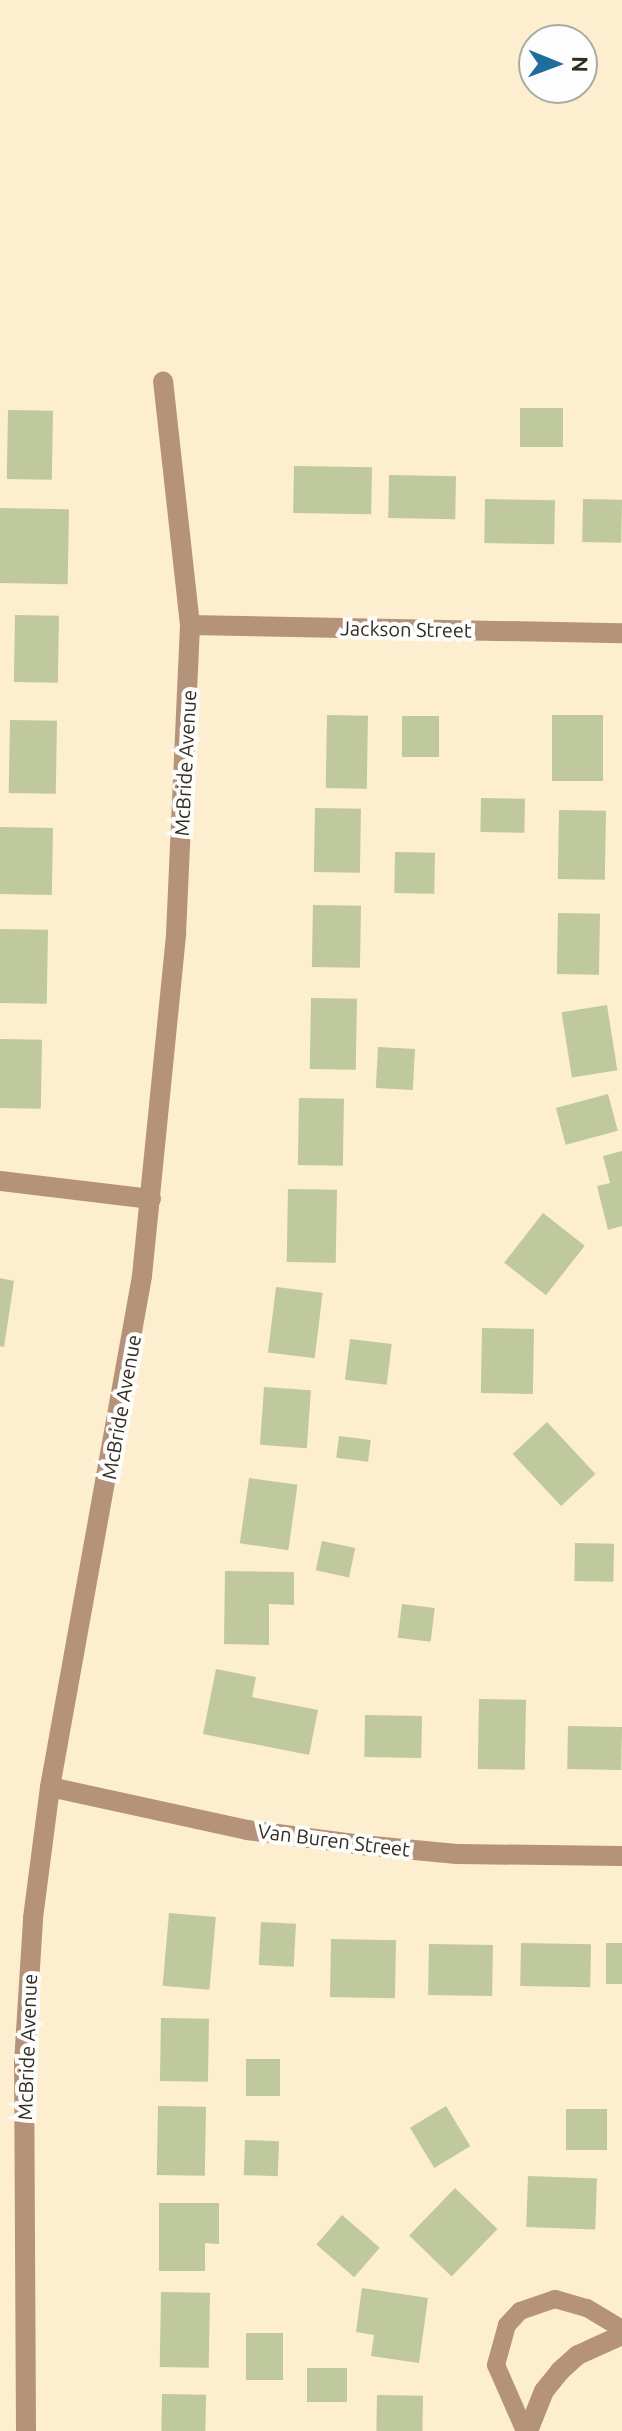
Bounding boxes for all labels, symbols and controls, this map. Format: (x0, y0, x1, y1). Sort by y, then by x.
north arrow (518, 24, 598, 104)
text: N (568, 56, 593, 73)
street label: Jackson Street (340, 616, 472, 642)
street label: McBride Avenue (169, 689, 201, 837)
street label: McBride Avenue (96, 1333, 146, 1481)
street label: Van Buren Street (257, 1819, 411, 1861)
street label: McBride Avenue (12, 1973, 42, 2121)

